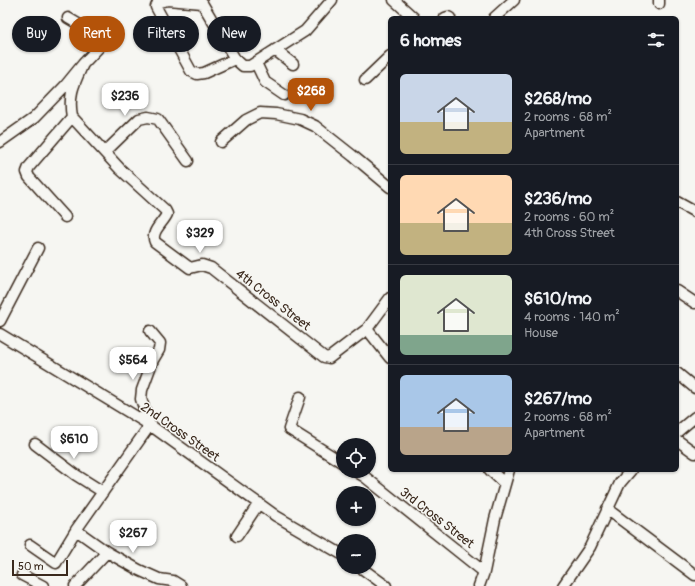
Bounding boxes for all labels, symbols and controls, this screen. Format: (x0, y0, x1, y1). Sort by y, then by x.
chip: Buy (12, 16, 61, 52)
chip: Rent (69, 16, 125, 52)
chip: Filters (133, 16, 199, 52)
chip: New (207, 16, 261, 52)
icon: filters (645, 29, 667, 51)
text: 6 homes (400, 30, 461, 51)
pin: $268 (287, 78, 335, 112)
pin: $236 (101, 83, 149, 117)
text: $268 (297, 83, 325, 99)
text: $236 (111, 88, 139, 104)
text: $268/mo (524, 88, 592, 109)
icon: home (432, 90, 480, 138)
text: 2 rooms · 68 m² (524, 109, 612, 125)
text: Apartment (524, 125, 585, 141)
text: $236/mo (524, 188, 592, 209)
icon: home (432, 191, 480, 239)
text: 2 rooms · 60 m² (524, 209, 614, 225)
pin: $329 (176, 220, 224, 254)
text: $329 (186, 225, 214, 241)
text: 4th Cross Street (524, 225, 615, 241)
street label: 4th Cross Street (232, 266, 314, 335)
text: $610/mo (524, 288, 592, 309)
icon: home (432, 291, 480, 339)
text: 4 rooms · 140 m² (524, 309, 620, 325)
text: House (524, 325, 558, 341)
pin: $564 (109, 347, 157, 381)
text: $564 (118, 352, 148, 368)
text: $267/mo (524, 388, 592, 409)
icon: home (432, 391, 480, 439)
street label: 2nd Cross Street (137, 399, 223, 466)
text: 2 rooms · 68 m² (524, 409, 612, 425)
text: Apartment (524, 425, 585, 441)
pin: $610 (50, 426, 98, 460)
text: $610 (60, 431, 88, 447)
map controls (336, 438, 376, 574)
button: locate (336, 438, 376, 478)
street label: 3rd Cross Street (397, 484, 478, 552)
button: + (336, 486, 376, 526)
pin: $267 (109, 520, 157, 554)
text: $267 (119, 525, 147, 541)
button: − (336, 534, 376, 574)
scale bar (12, 558, 68, 577)
text: 50 m (18, 560, 44, 573)

